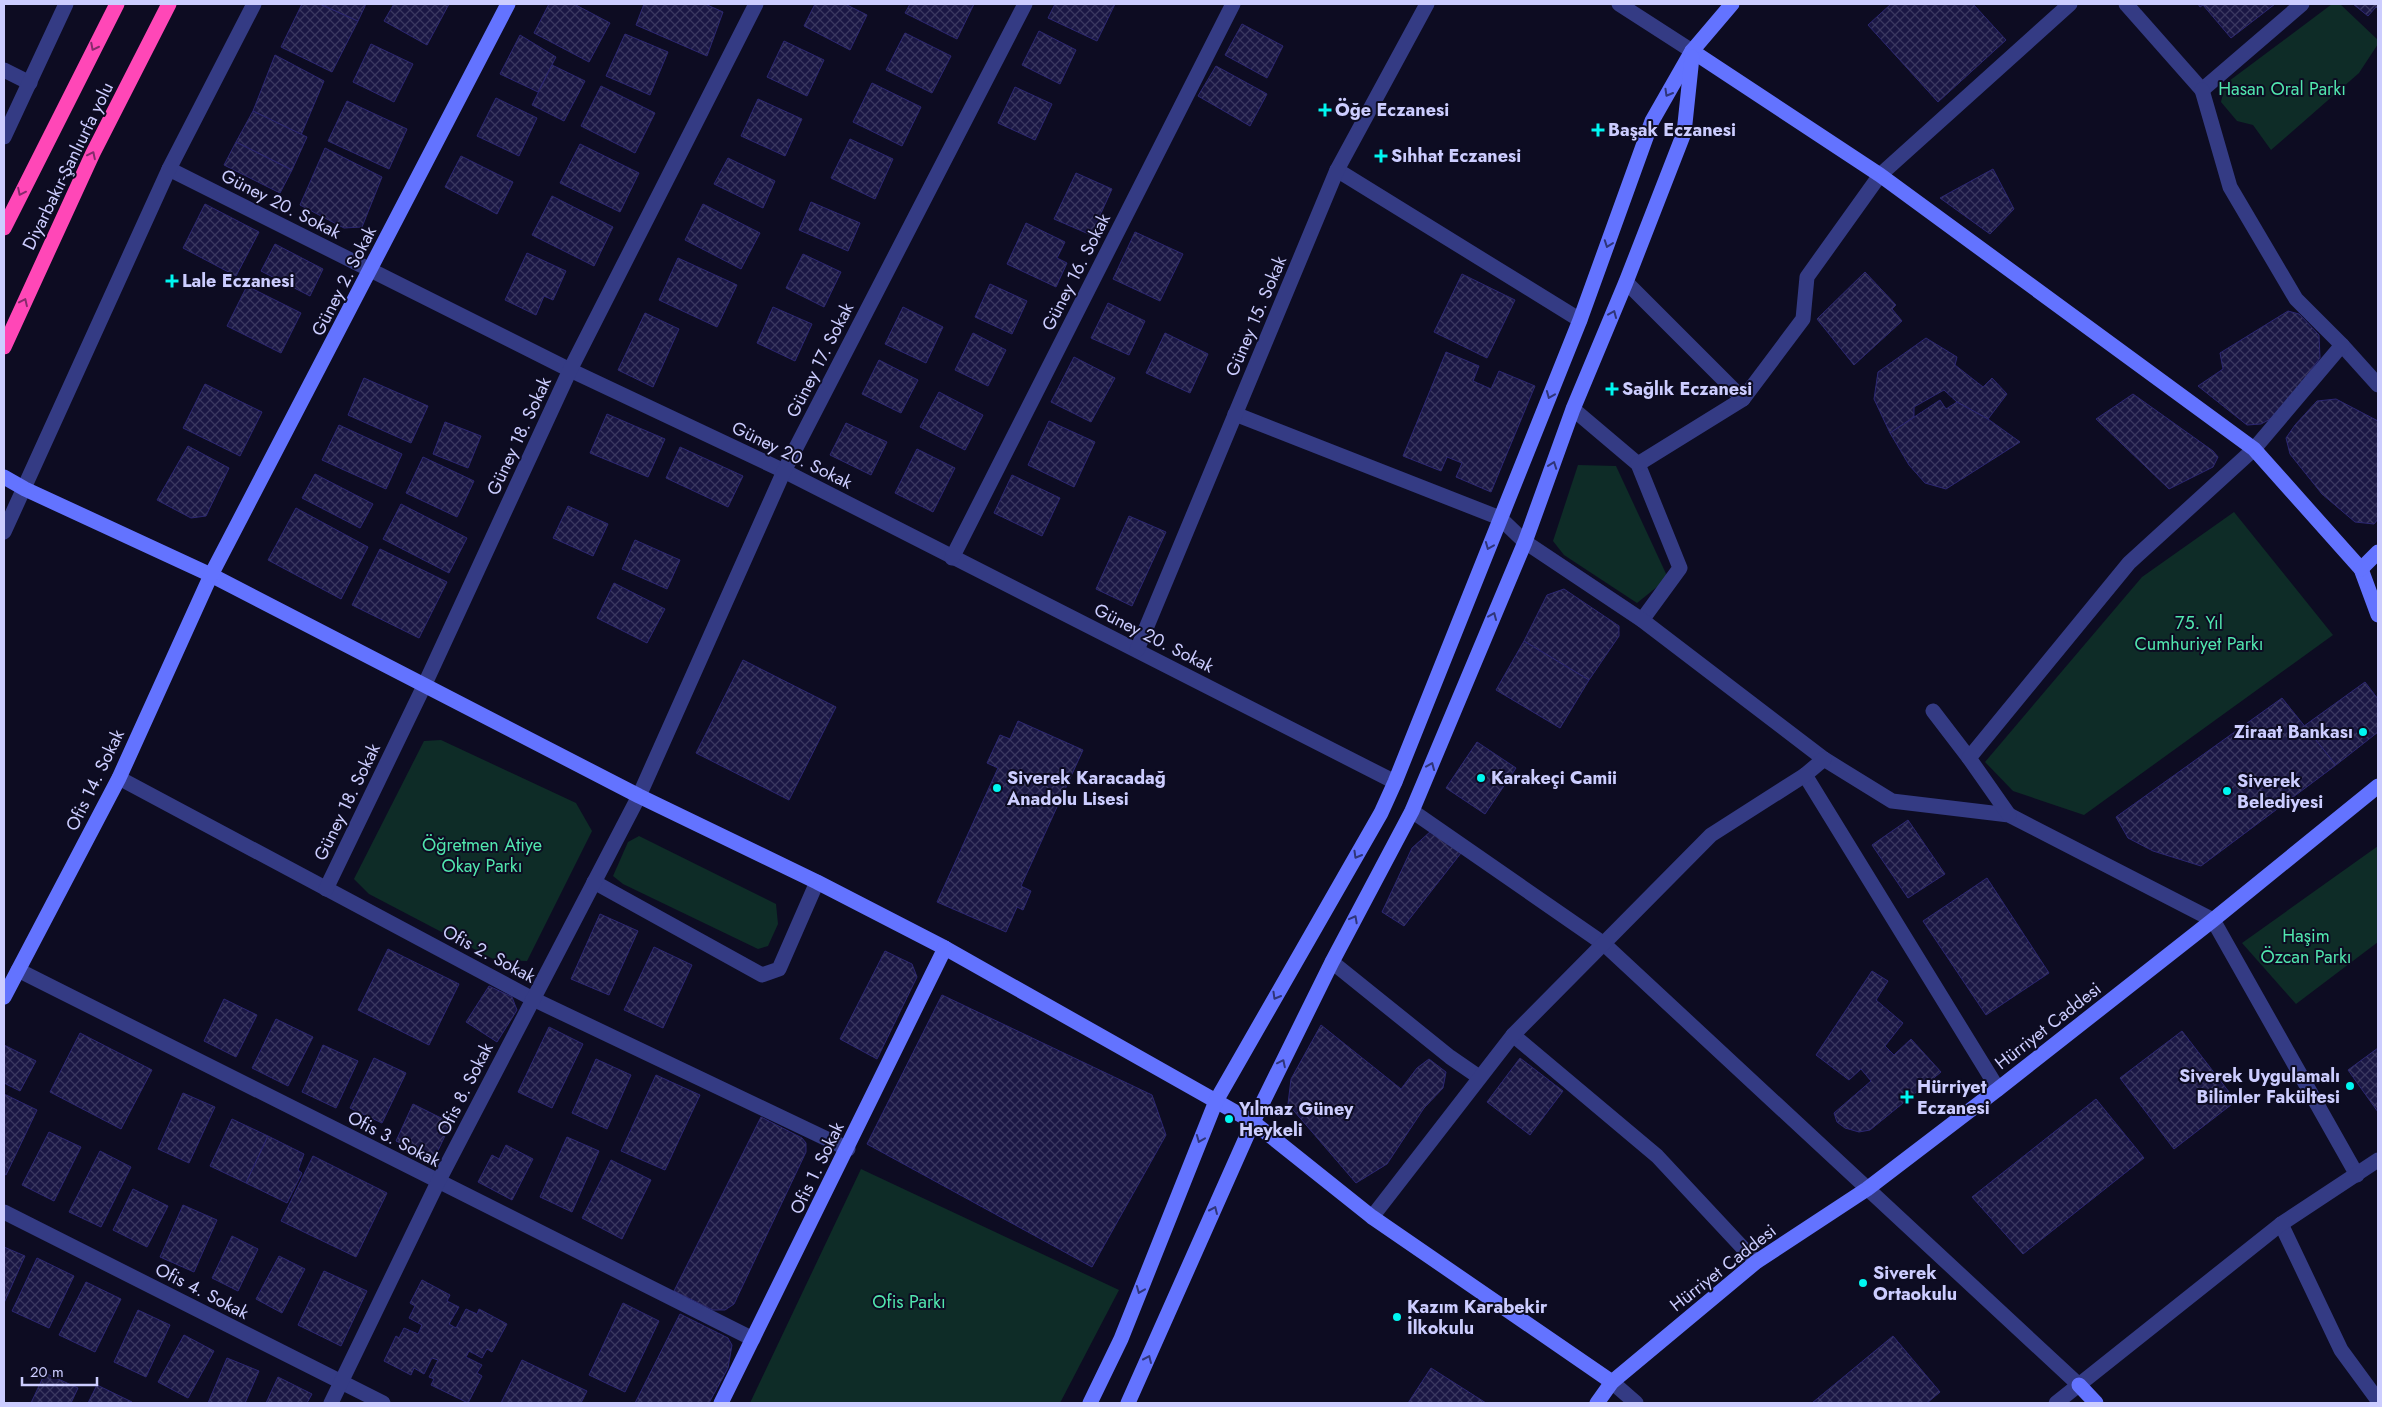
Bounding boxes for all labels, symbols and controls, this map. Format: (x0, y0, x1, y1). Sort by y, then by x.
one-way arrow (91, 42, 101, 51)
park label: Hasan Oral Parkı (2218, 76, 2346, 102)
street label: Diyarbakır-Şanlıurfa yolu (16, 78, 120, 254)
one-way arrow (1664, 88, 1674, 97)
place label: Öğe Eczanesi (1335, 97, 1449, 123)
marker: Öğe Eczanesi (1319, 104, 1331, 116)
place label: Başak Eczanesi (1608, 117, 1736, 143)
marker: Başak Eczanesi (1592, 124, 1604, 136)
place label: Sıhhat Eczanesi (1391, 143, 1521, 169)
marker: Sıhhat Eczanesi (1375, 150, 1387, 162)
one-way arrow (86, 151, 97, 160)
street label: Güney 20. Sokak (217, 163, 345, 245)
one-way arrow (17, 187, 27, 196)
street label: Güney 16. Sokak (1035, 209, 1117, 335)
street label: Güney 2. Sokak (305, 221, 383, 341)
one-way arrow (1604, 239, 1614, 247)
street label: Güney 15. Sokak (1219, 252, 1293, 380)
place label: Lale Eczanesi (182, 268, 294, 294)
marker: Lale Eczanesi (166, 275, 178, 287)
one-way arrow (18, 298, 29, 307)
street label: Güney 17. Sokak (780, 298, 860, 422)
one-way arrow (1606, 310, 1617, 319)
street label: Güney 18. Sokak (480, 373, 558, 499)
place label: Sağlık Eczanesi (1622, 376, 1752, 402)
marker: Sağlık Eczanesi (1606, 383, 1618, 395)
one-way arrow (1546, 391, 1556, 399)
street label: Güney 20. Sokak (727, 415, 857, 495)
one-way arrow (1547, 461, 1557, 470)
one-way arrow (1485, 541, 1495, 550)
street label: Güney 20. Sokak (1090, 597, 1218, 679)
park label: 75. Yıl Cumhuriyet Parkı (2135, 610, 2263, 657)
one-way arrow (1487, 612, 1498, 621)
place label: Ziraat Bankası (2234, 719, 2353, 745)
street label: Ofis 14. Sokak (59, 725, 131, 835)
marker: Ziraat Bankası (2357, 726, 2369, 738)
street label: Güney 18. Sokak (307, 739, 387, 865)
one-way arrow (1424, 762, 1435, 771)
place label: Siverek Karacadağ Anadolu Lisesi (1006, 765, 1166, 812)
place label: Karakeçi Camii (1491, 765, 1617, 791)
place label: Siverek Belediyesi (2237, 768, 2323, 815)
marker: Karakeçi Camii (1475, 772, 1487, 784)
marker: Siverek Karacadağ Anadolu Lisesi (991, 782, 1003, 794)
marker: Siverek Belediyesi (2221, 785, 2233, 797)
park label: Öğretmen Atiye Okay Parkı (422, 832, 542, 879)
one-way arrow (1354, 849, 1364, 858)
one-way arrow (1348, 915, 1358, 924)
street label: Ofis 2. Sokak (438, 919, 540, 989)
park label: Haşim Özcan Parkı (2260, 923, 2352, 970)
street label: Hürriyet Caddesi (1989, 976, 2107, 1076)
one-way arrow (1273, 990, 1283, 999)
street label: Ofis 8. Sokak (430, 1038, 500, 1140)
one-way arrow (1276, 1059, 1286, 1068)
place label: Siverek Uygulamalı Bilimler Fakültesi (2179, 1063, 2340, 1110)
place label: Hürriyet Eczanesi (1917, 1074, 1990, 1121)
marker: Siverek Uygulamalı Bilimler Fakültesi (2344, 1080, 2356, 1092)
marker: Hürriyet Eczanesi (1901, 1091, 1913, 1103)
place label: Yılmaz Güney Heykeli (1238, 1096, 1354, 1143)
street label: Ofis 3. Sokak (343, 1104, 445, 1174)
marker: Yılmaz Güney Heykeli (1223, 1113, 1235, 1125)
street label: Ofis 1. Sokak (783, 1117, 851, 1219)
one-way arrow (1196, 1134, 1207, 1143)
one-way arrow (1208, 1206, 1218, 1215)
street label: Hürriyet Caddesi (1664, 1218, 1782, 1318)
street label: Ofis 4. Sokak (151, 1256, 253, 1326)
place label: Siverek Ortaokulu (1873, 1260, 1957, 1307)
marker: Siverek Ortaokulu (1857, 1277, 1869, 1289)
one-way arrow (1136, 1285, 1147, 1294)
park label: Ofis Parkı (872, 1289, 946, 1315)
place label: Kazım Karabekir İlkokulu (1407, 1294, 1548, 1341)
marker: Kazım Karabekir İlkokulu (1391, 1311, 1403, 1323)
scale bar (22, 1354, 98, 1386)
one-way arrow (1141, 1355, 1152, 1364)
text: 20 m (30, 1361, 64, 1383)

